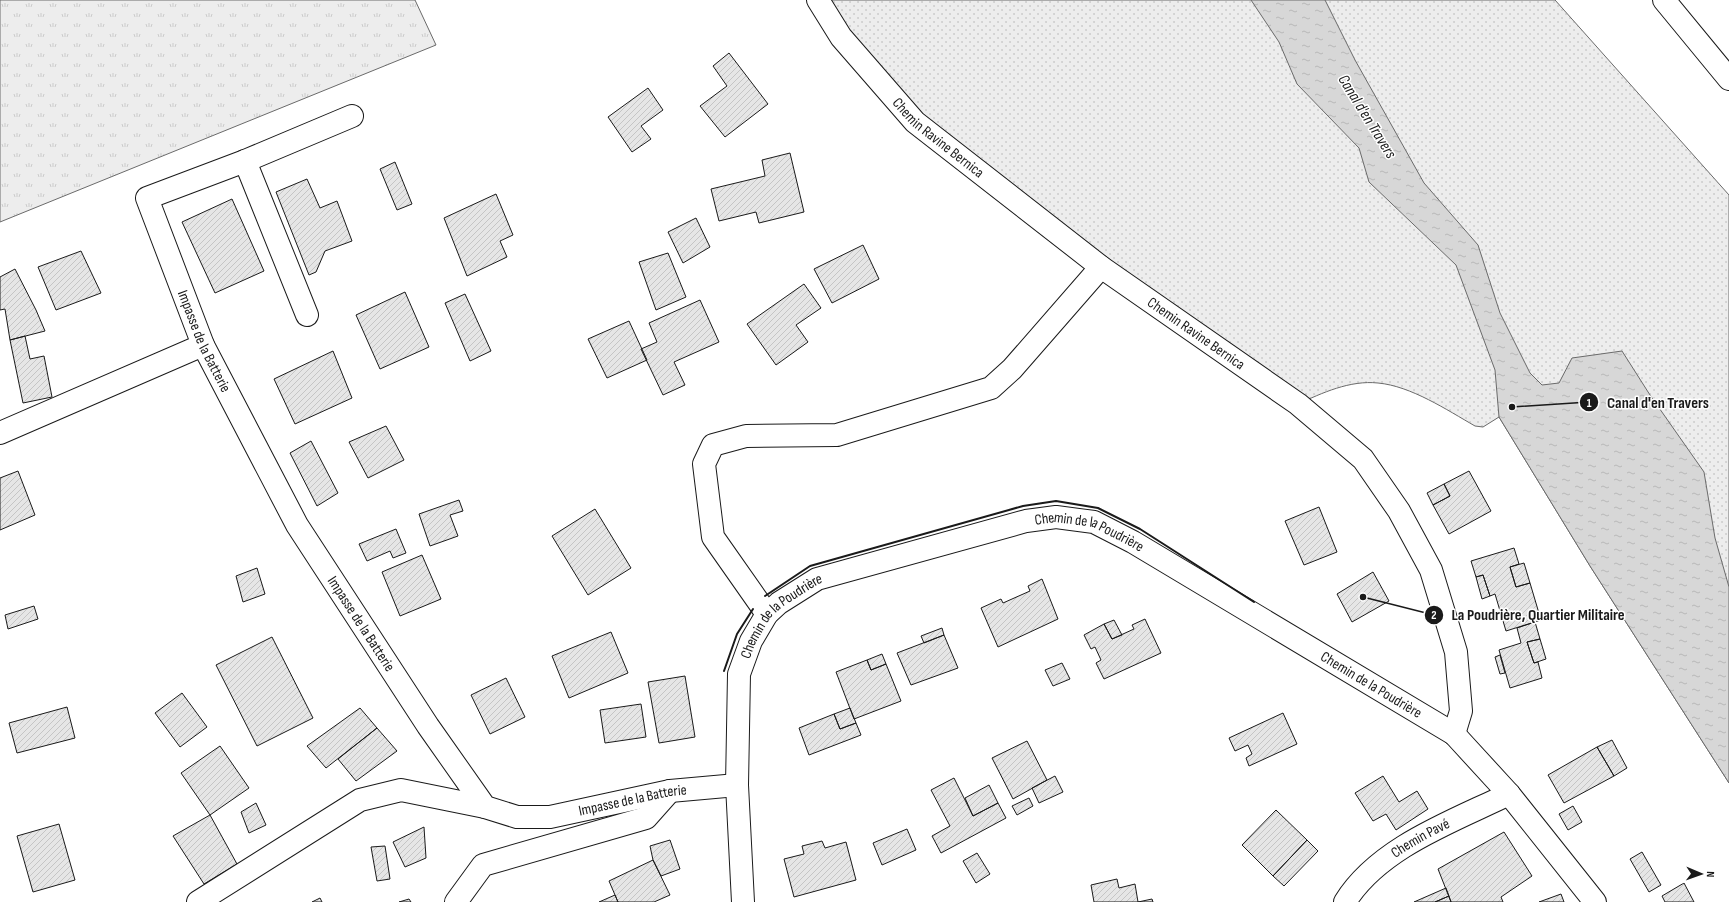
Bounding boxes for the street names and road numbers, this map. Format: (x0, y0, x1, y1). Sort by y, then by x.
street label: Chemin Ravine Bernica (888, 94, 988, 182)
street label: Impasse de la Batterie (173, 287, 235, 396)
street label: Chemin Ravine Bernica (1143, 293, 1249, 374)
street label: Chemin de la Poudrière (1033, 508, 1147, 556)
street label: Chemin de la Poudrière (736, 569, 824, 661)
street label: Impasse de la Batterie (323, 573, 399, 675)
street label: Chemin de la Poudrière (1317, 647, 1425, 723)
street label: Impasse de la Batterie (577, 781, 687, 821)
street label: Chemin Pavé (1387, 814, 1453, 862)

